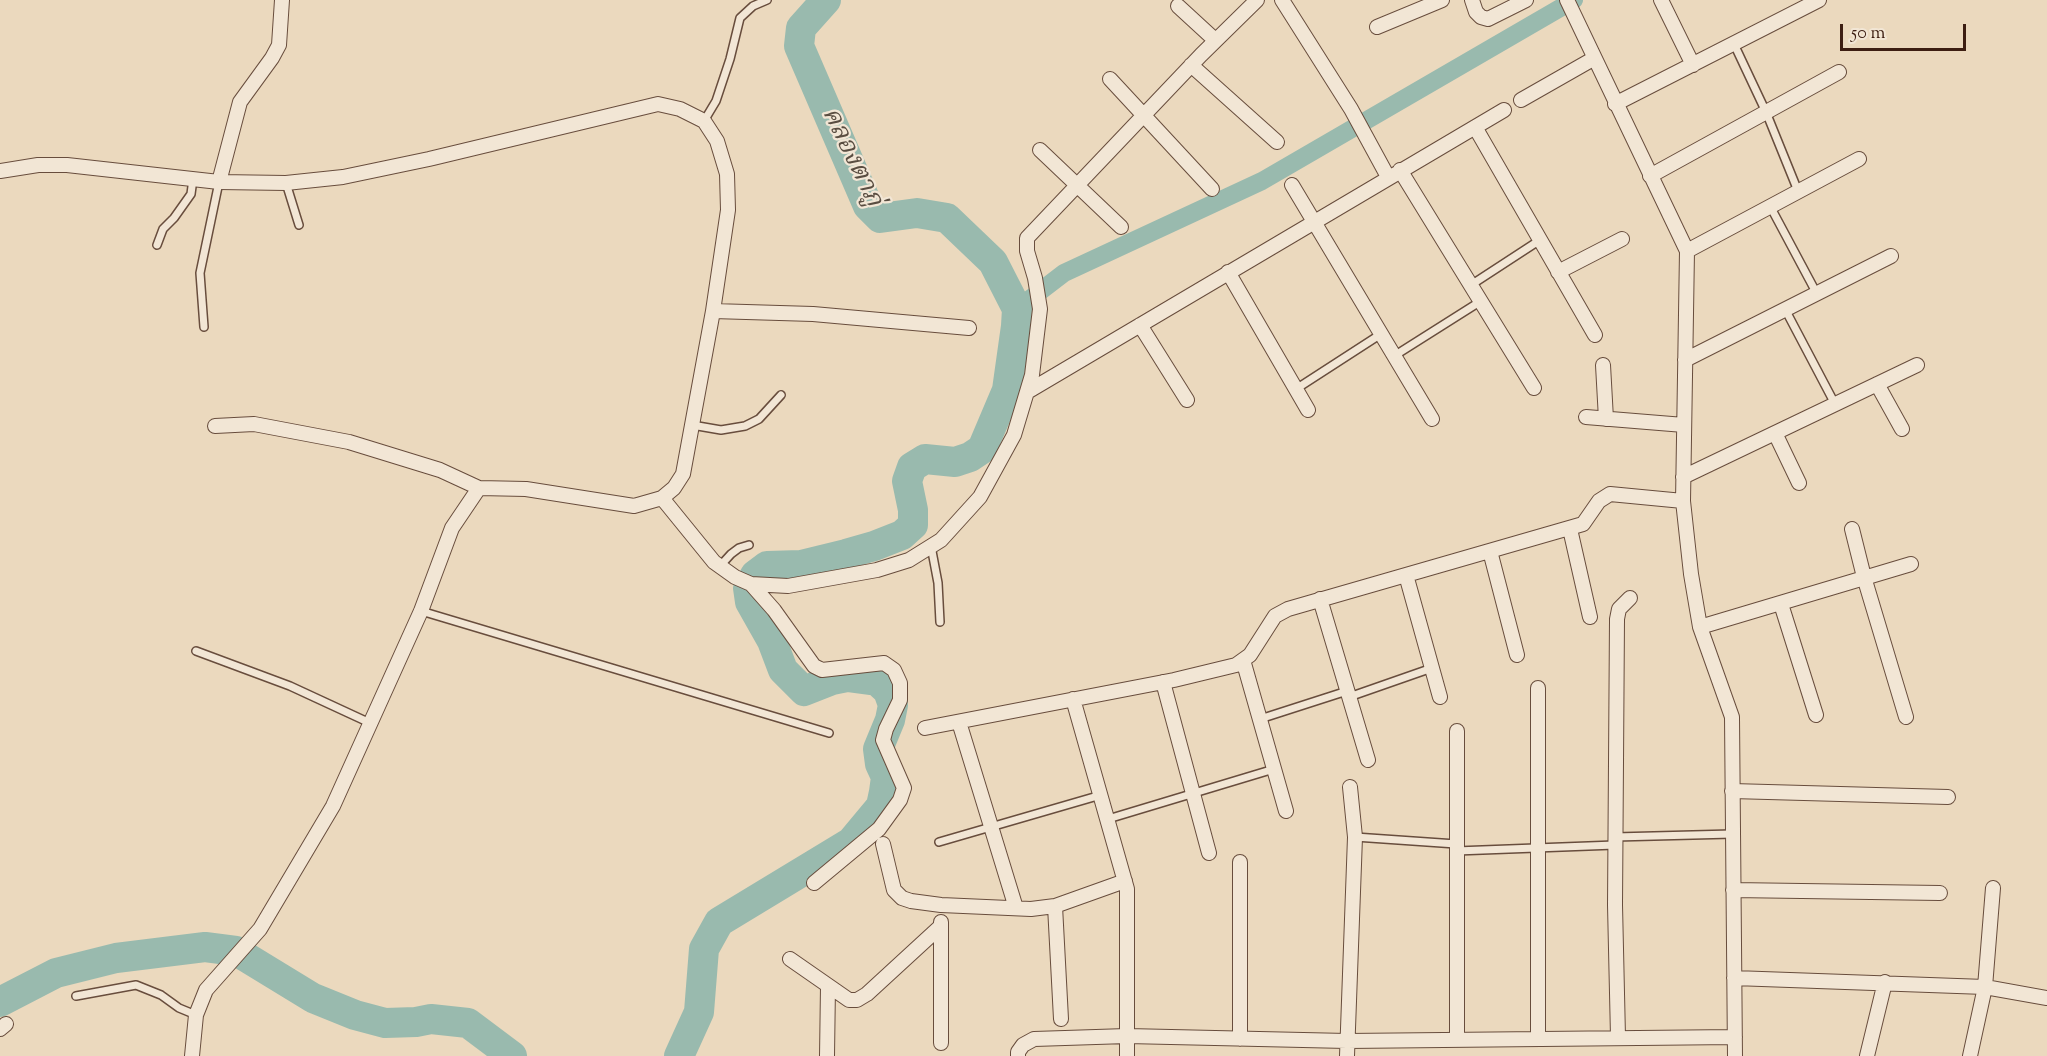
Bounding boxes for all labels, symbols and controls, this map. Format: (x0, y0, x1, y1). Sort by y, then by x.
scale bar (1843, 12, 1969, 50)
text: 50 m (1851, 21, 1885, 47)
water label: คลองตาภู่ (813, 103, 887, 213)

